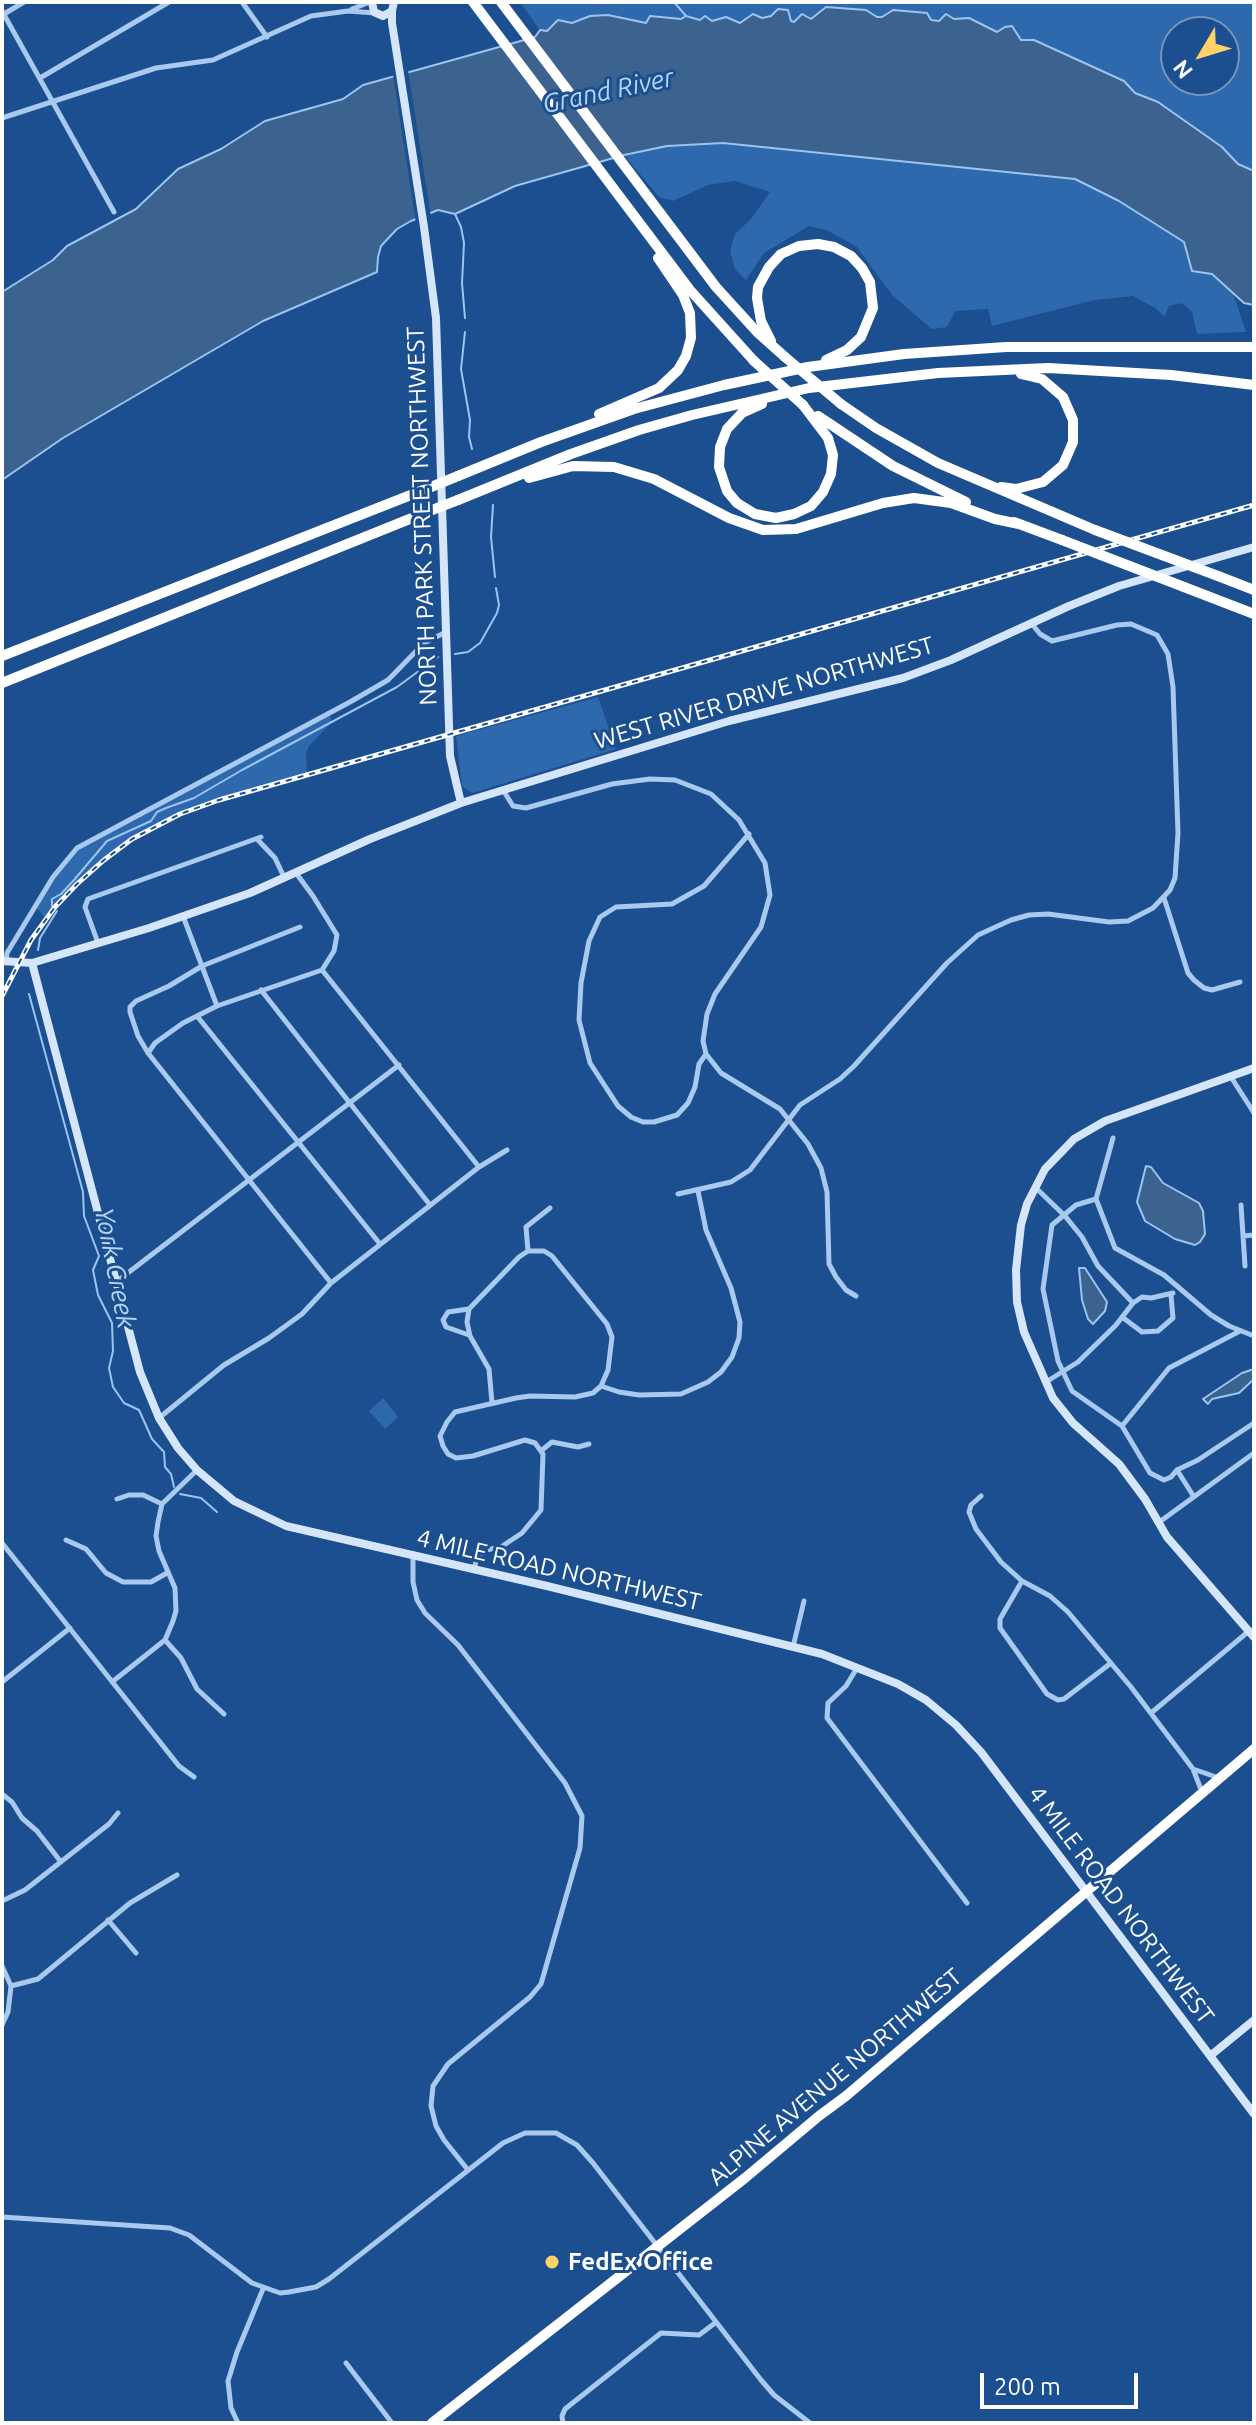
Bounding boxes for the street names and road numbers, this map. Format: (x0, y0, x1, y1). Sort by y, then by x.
street label: NORTH PARK STREET NORTHWEST (401, 326, 443, 706)
street label: WEST RIVER DRIVE NORTHWEST (591, 631, 937, 755)
street label: 4 MILE ROAD NORTHWEST (414, 1523, 704, 1617)
street label: 4 MILE ROAD NORTHWEST (1022, 1780, 1220, 2030)
street label: ALPINE AVENUE NORTHWEST (702, 1962, 968, 2192)

